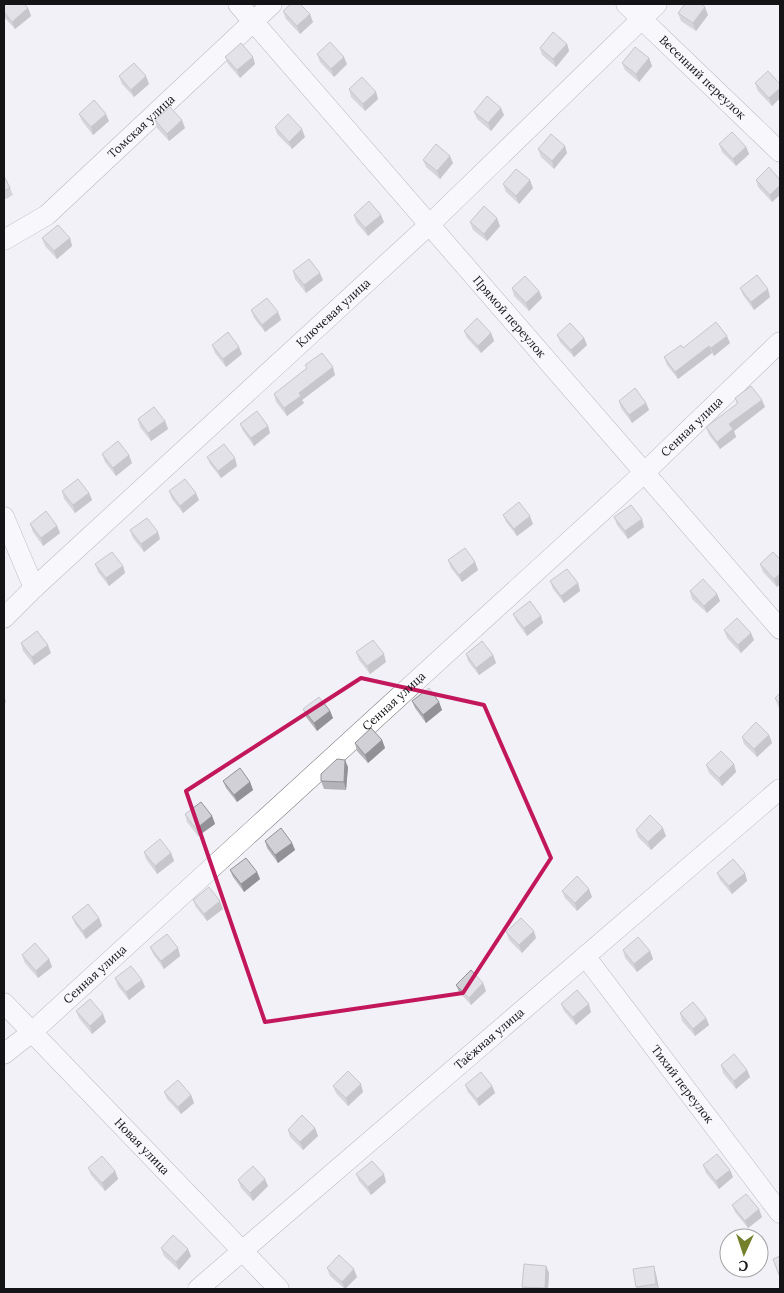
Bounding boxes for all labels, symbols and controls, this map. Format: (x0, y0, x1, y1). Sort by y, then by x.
street label: Весенний переулок (656, 32, 750, 123)
street label: Томская улица (104, 91, 178, 161)
street label: Прямой переулок (470, 272, 550, 361)
street label: Ключевая улица (293, 275, 373, 350)
street label: Сенная улица (657, 393, 726, 460)
street label: Сенная улица (359, 668, 428, 733)
street label: Сенная улица (60, 941, 129, 1007)
street label: Таёжная улица (451, 1004, 527, 1073)
street label: Тихий переулок (648, 1042, 717, 1126)
street label: Новая улица (112, 1115, 173, 1178)
north arrow (719, 1228, 769, 1278)
text: С (738, 1257, 749, 1275)

